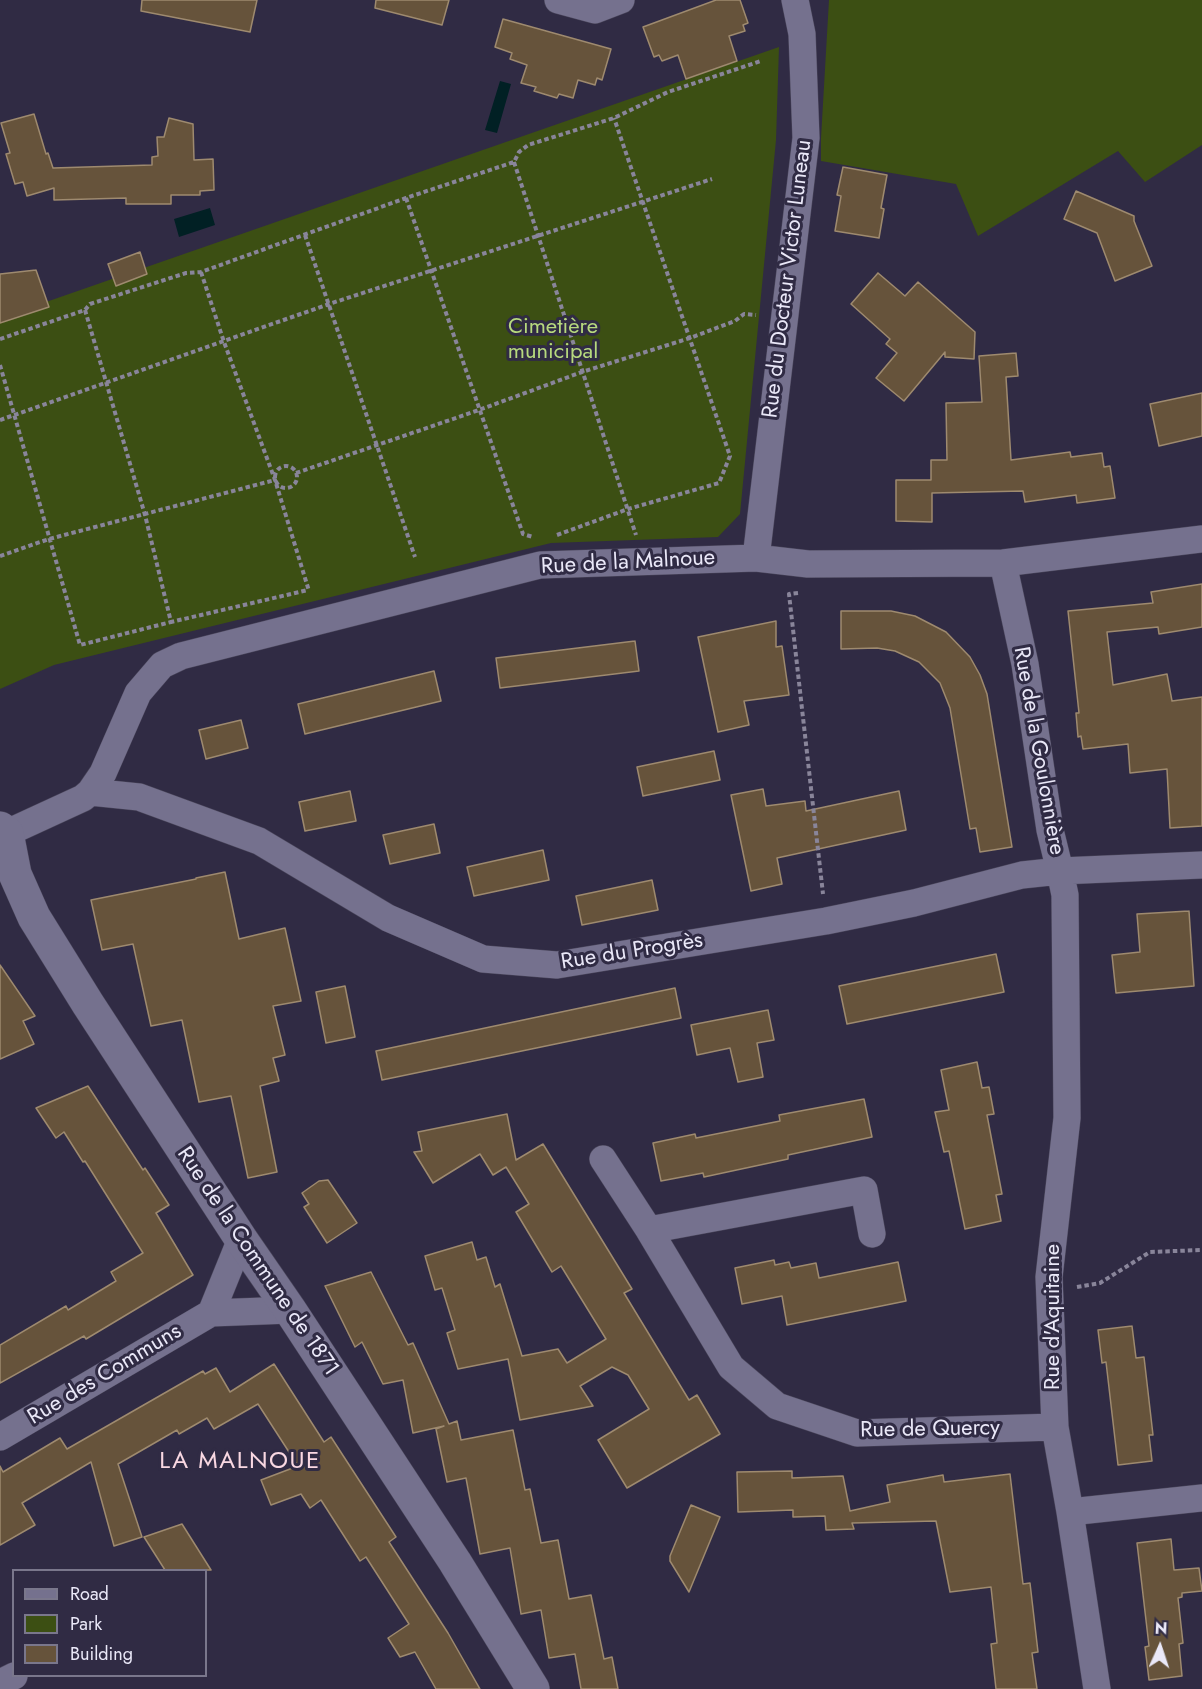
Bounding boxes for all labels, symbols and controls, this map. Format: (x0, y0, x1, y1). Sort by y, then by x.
street label: Rue du Docteur Victor Luneau (758, 138, 818, 420)
park label: Cimetière municipal (508, 315, 598, 366)
street label: Rue de la Malnoue (540, 545, 716, 581)
street label: Rue de la Goulonnière (1007, 645, 1069, 857)
street label: Rue du Progrès (559, 928, 705, 976)
street label: Rue de la Commune de 1871 (170, 1143, 344, 1381)
street label: Rue d'Aquitaine (1041, 1244, 1067, 1390)
street label: Rue des Communs (23, 1319, 187, 1431)
street label: Rue de Quercy (860, 1416, 1000, 1444)
district label: LA MALNOUE (159, 1448, 321, 1476)
legend (12, 1569, 207, 1677)
text: Road (70, 1581, 109, 1607)
text: Park (70, 1611, 102, 1637)
north arrow (1130, 1617, 1190, 1677)
text: N (1154, 1617, 1168, 1640)
text: Building (70, 1641, 133, 1667)

